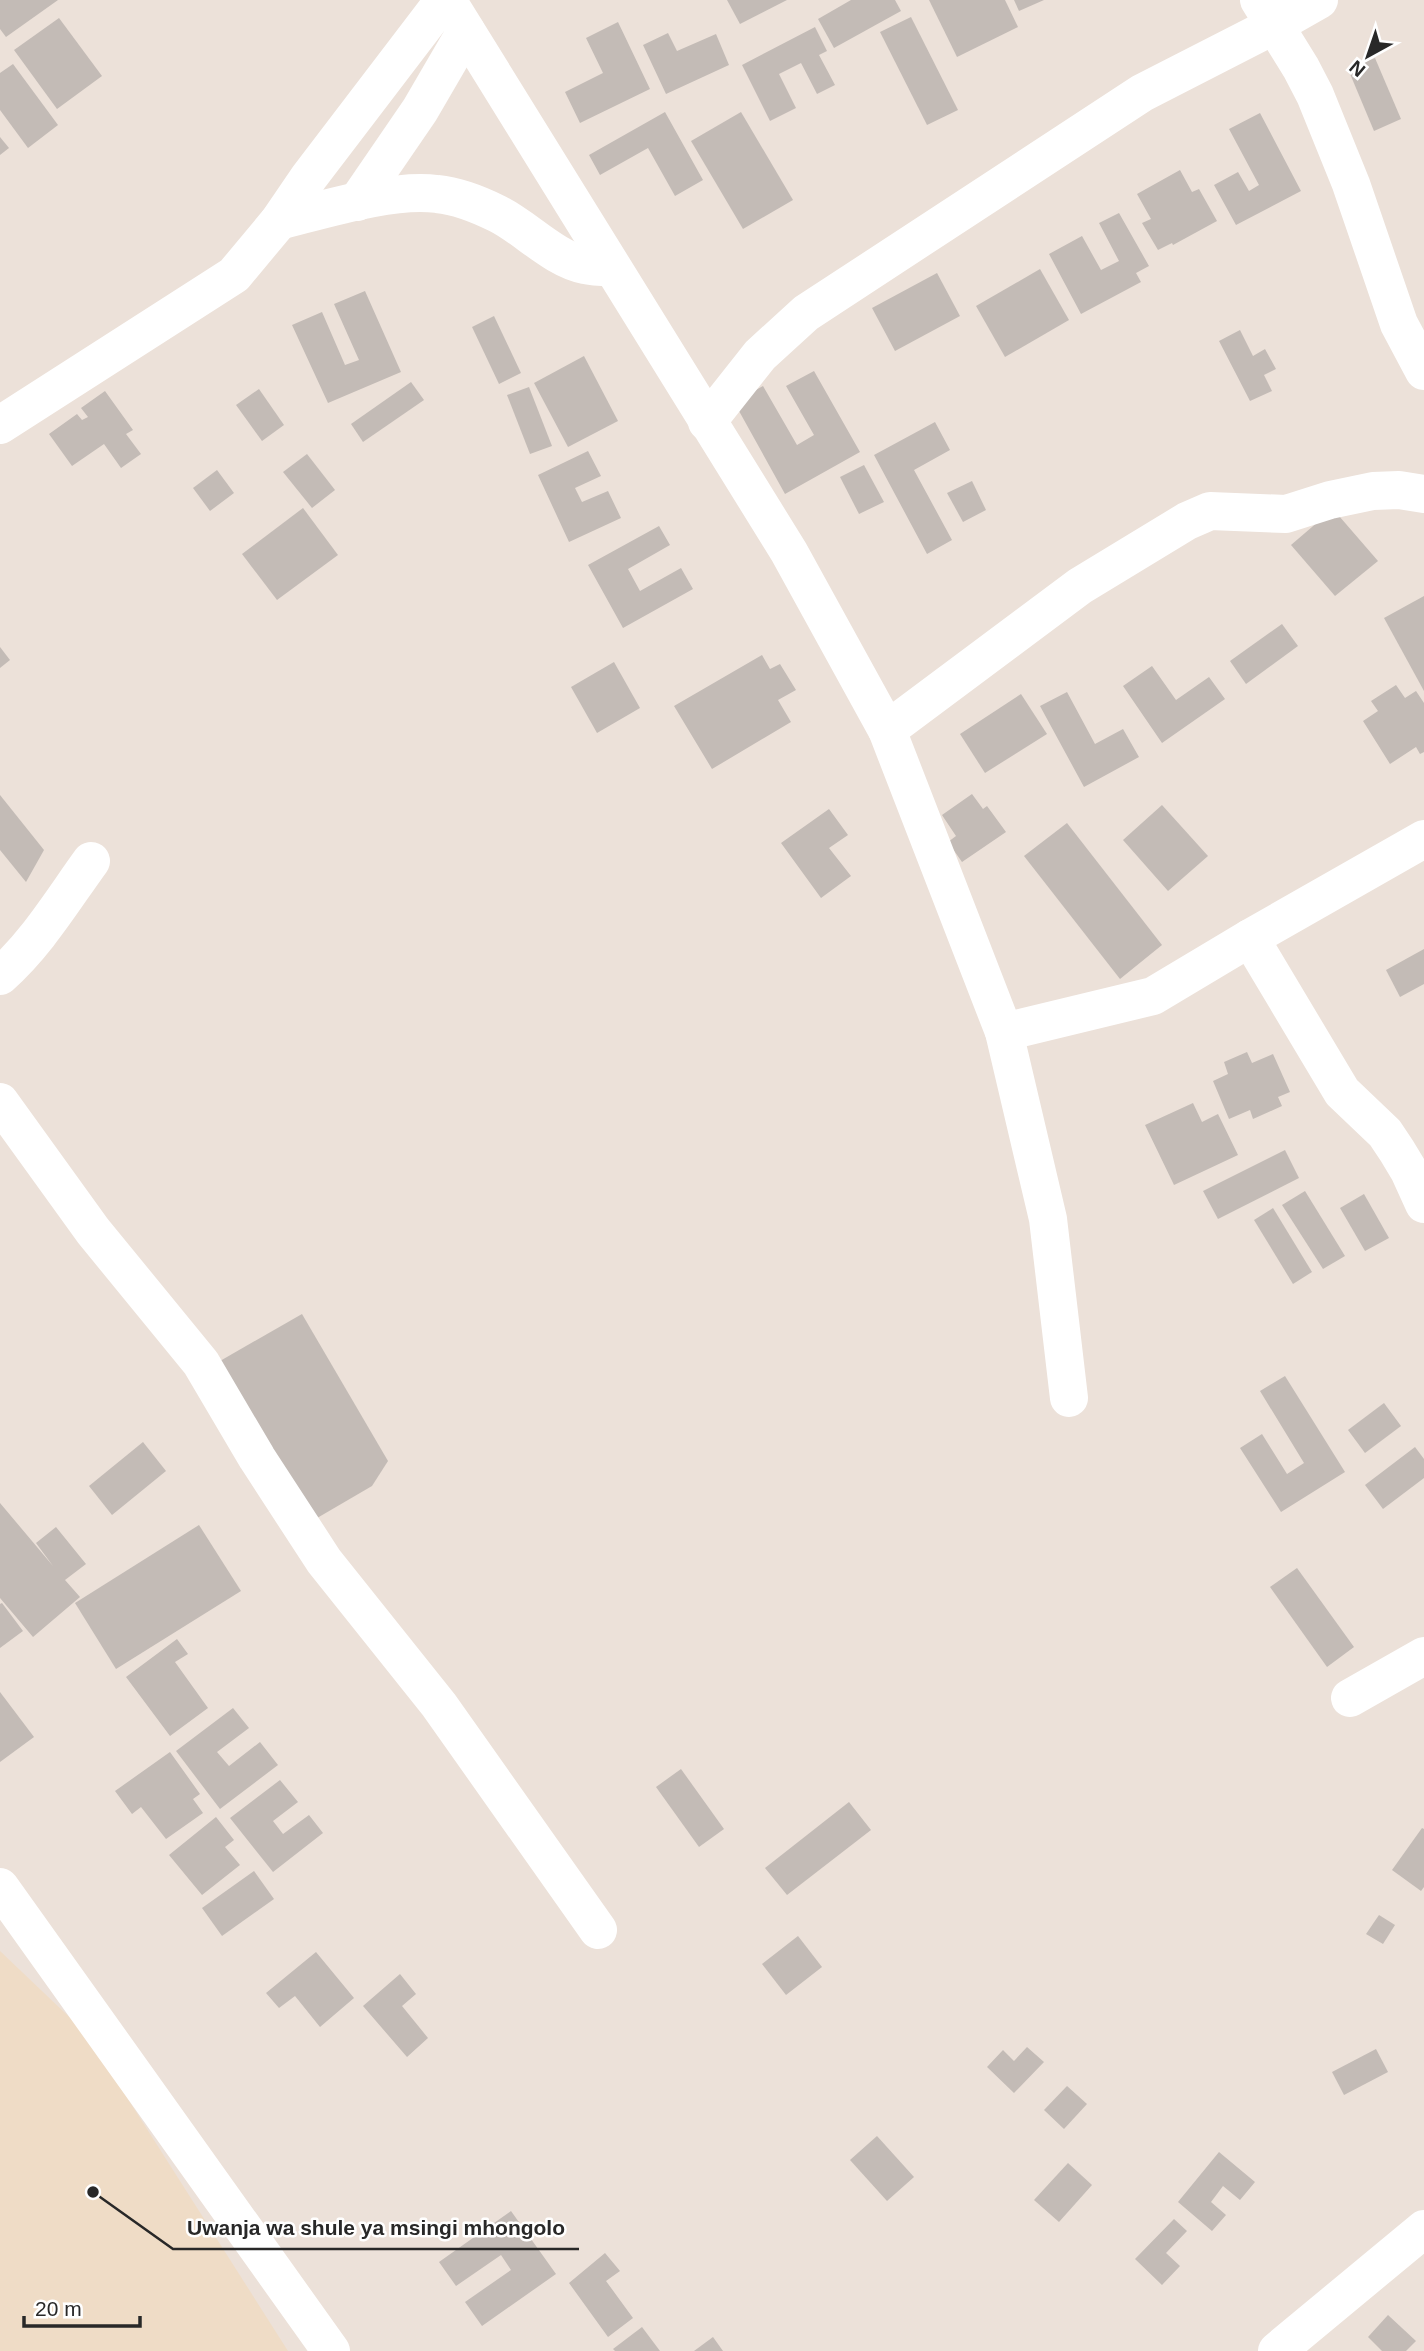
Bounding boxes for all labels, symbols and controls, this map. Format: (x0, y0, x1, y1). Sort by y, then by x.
north arrow (1333, 21, 1403, 91)
text: N (1345, 56, 1369, 81)
callout: Uwanja wa shule ya msingi mhongolo (173, 2207, 579, 2249)
text: Uwanja wa shule ya msingi mhongolo (187, 2216, 565, 2239)
scale bar (24, 2284, 140, 2328)
text: 20 m (35, 2297, 82, 2320)

